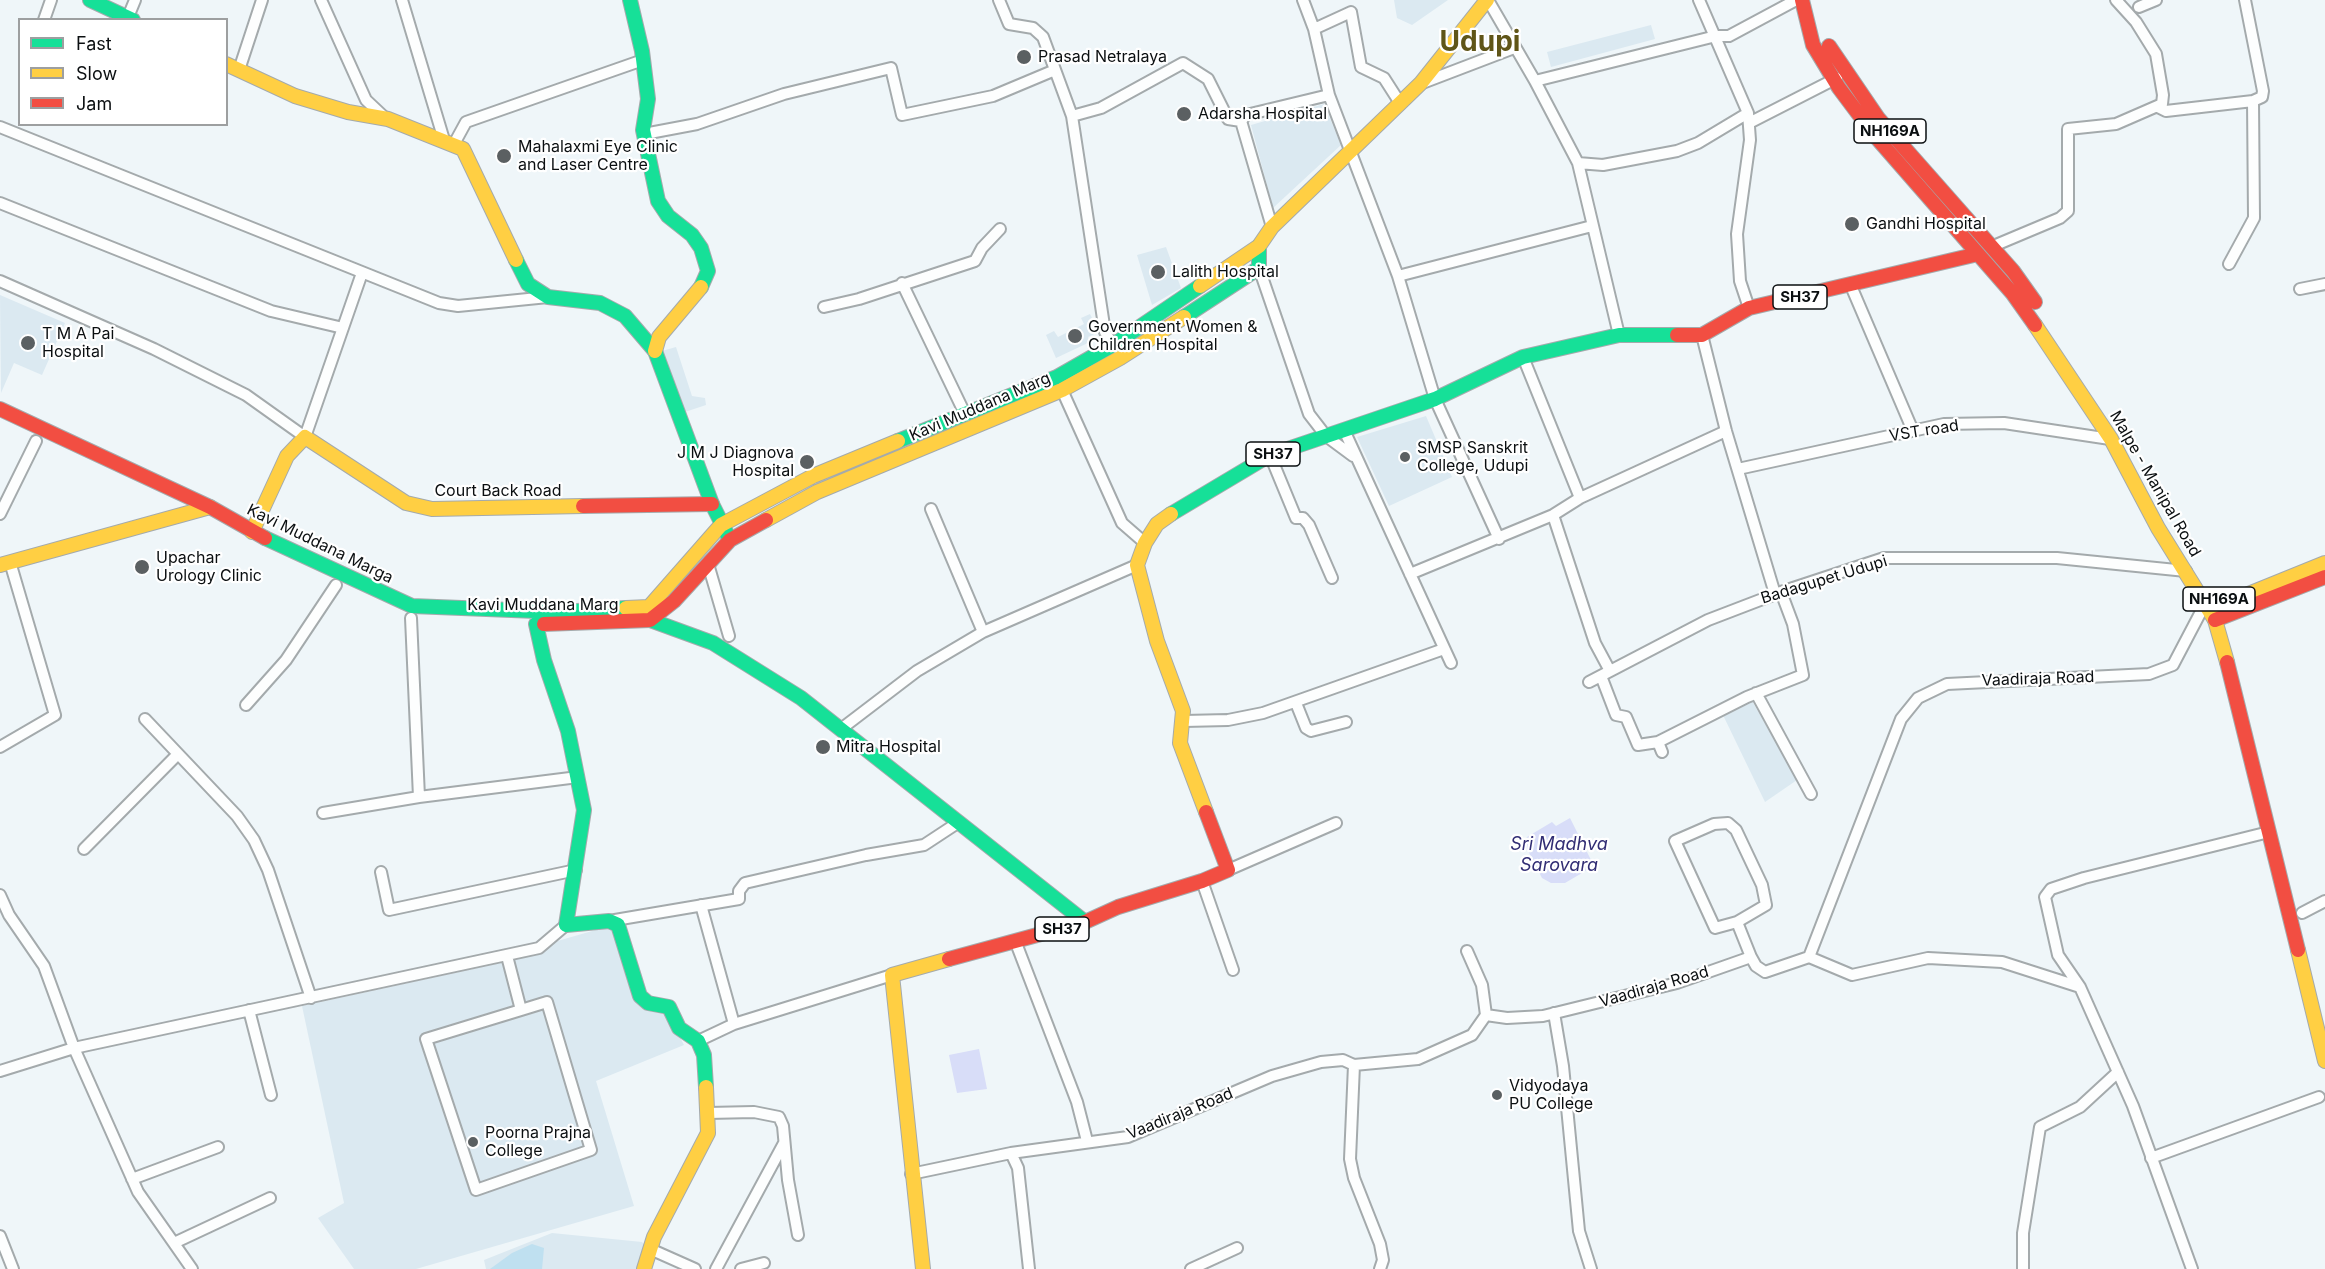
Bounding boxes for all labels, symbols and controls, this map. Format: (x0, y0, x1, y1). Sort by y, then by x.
legend (18, 18, 228, 126)
district label: Udupi (1440, 26, 1520, 60)
text: Fast (76, 33, 112, 54)
place label: Prasad Netralaya (1038, 47, 1167, 67)
marker: Prasad Netralaya (1015, 48, 1033, 66)
text: Slow (76, 63, 117, 84)
text: Jam (76, 93, 112, 114)
place label: Adarsha Hospital (1198, 104, 1327, 124)
marker: Adarsha Hospital (1175, 105, 1193, 123)
road number: NH169A (1854, 119, 1926, 143)
place label: Mahalaxmi Eye Clinic and Laser Centre (518, 137, 678, 175)
marker: Mahalaxmi Eye Clinic and Laser Centre (495, 147, 513, 165)
place label: Gandhi Hospital (1866, 214, 1986, 234)
marker: Gandhi Hospital (1843, 215, 1861, 233)
place label: Lalith Hospital (1172, 262, 1279, 282)
marker: Lalith Hospital (1149, 263, 1167, 281)
road number: SH37 (1773, 285, 1827, 309)
place label: Government Women & Children Hospital (1088, 317, 1258, 355)
place label: T M A Pai Hospital (42, 324, 114, 362)
marker: Government Women & Children Hospital (1066, 327, 1084, 345)
marker: T M A Pai Hospital (19, 334, 37, 352)
street label: Kavi Muddana Marg (907, 369, 1053, 445)
street label: Malpe - Manipal Road (2105, 408, 2205, 560)
street label: VST road (1888, 416, 1960, 446)
place label: SMSP Sanskrit College, Udupi (1417, 438, 1528, 476)
road number: SH37 (1246, 442, 1300, 466)
place label: J M J Diagnova Hospital (677, 443, 794, 481)
marker: SMSP Sanskrit College, Udupi (1398, 450, 1412, 464)
marker: J M J Diagnova Hospital (798, 453, 816, 471)
street label: Court Back Road (434, 481, 562, 501)
street label: Kavi Muddana Marga (244, 500, 396, 588)
place label: Upachar Urology Clinic (156, 548, 262, 586)
street label: Badagupet Udupi (1758, 552, 1890, 608)
marker: Upachar Urology Clinic (133, 558, 151, 576)
road number: NH169A (2183, 587, 2255, 611)
street label: Kavi Muddana Marg (467, 595, 619, 615)
street label: Vaadiraja Road (1981, 667, 2095, 691)
place label: Mitra Hospital (836, 737, 941, 757)
marker: Mitra Hospital (814, 738, 832, 756)
water label: Sri Madhva Sarovara (1510, 834, 1608, 876)
road number: SH37 (1035, 917, 1089, 941)
street label: Vaadiraja Road (1597, 962, 1711, 1012)
place label: Vidyodaya PU College (1509, 1076, 1593, 1114)
street label: Vaadiraja Road (1124, 1084, 1236, 1144)
marker: Vidyodaya PU College (1490, 1088, 1504, 1102)
place label: Poorna Prajna College (485, 1123, 591, 1161)
marker: Poorna Prajna College (466, 1135, 480, 1149)

